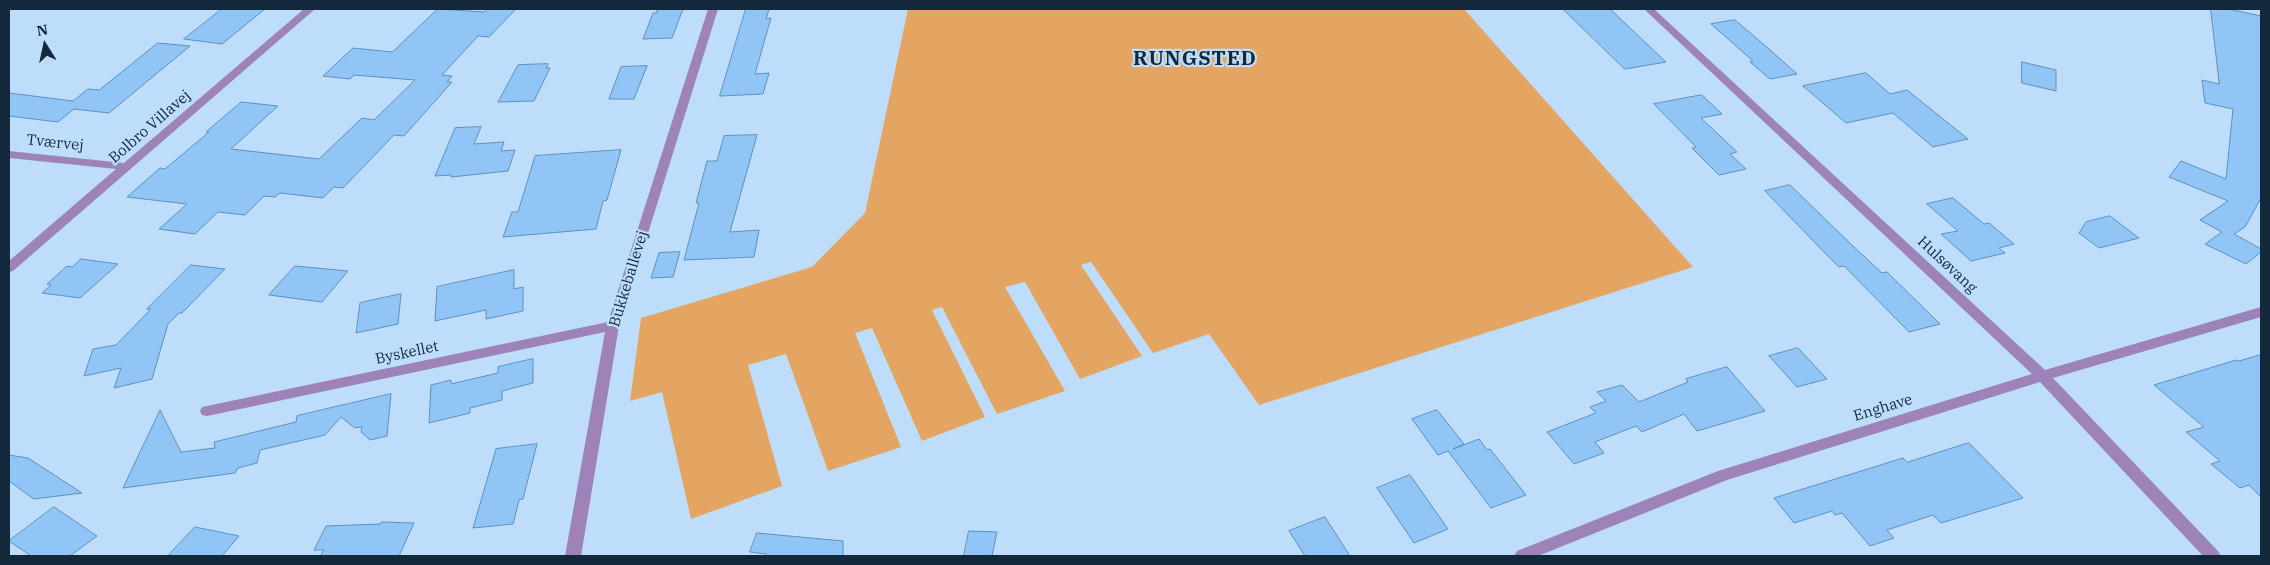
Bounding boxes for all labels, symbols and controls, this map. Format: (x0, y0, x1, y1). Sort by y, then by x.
north arrow (20, 20, 70, 70)
text: N (35, 20, 49, 40)
district label: RUNGSTED (1132, 47, 1258, 71)
street label: Bolbro Villavej (105, 87, 195, 167)
street label: Tværvej (25, 131, 85, 155)
street label: Bukkeballevej (606, 229, 652, 329)
street label: Hulsøvang (1913, 233, 1981, 297)
street label: Byskellet (374, 338, 440, 368)
street label: Enghave (1851, 391, 1915, 425)

